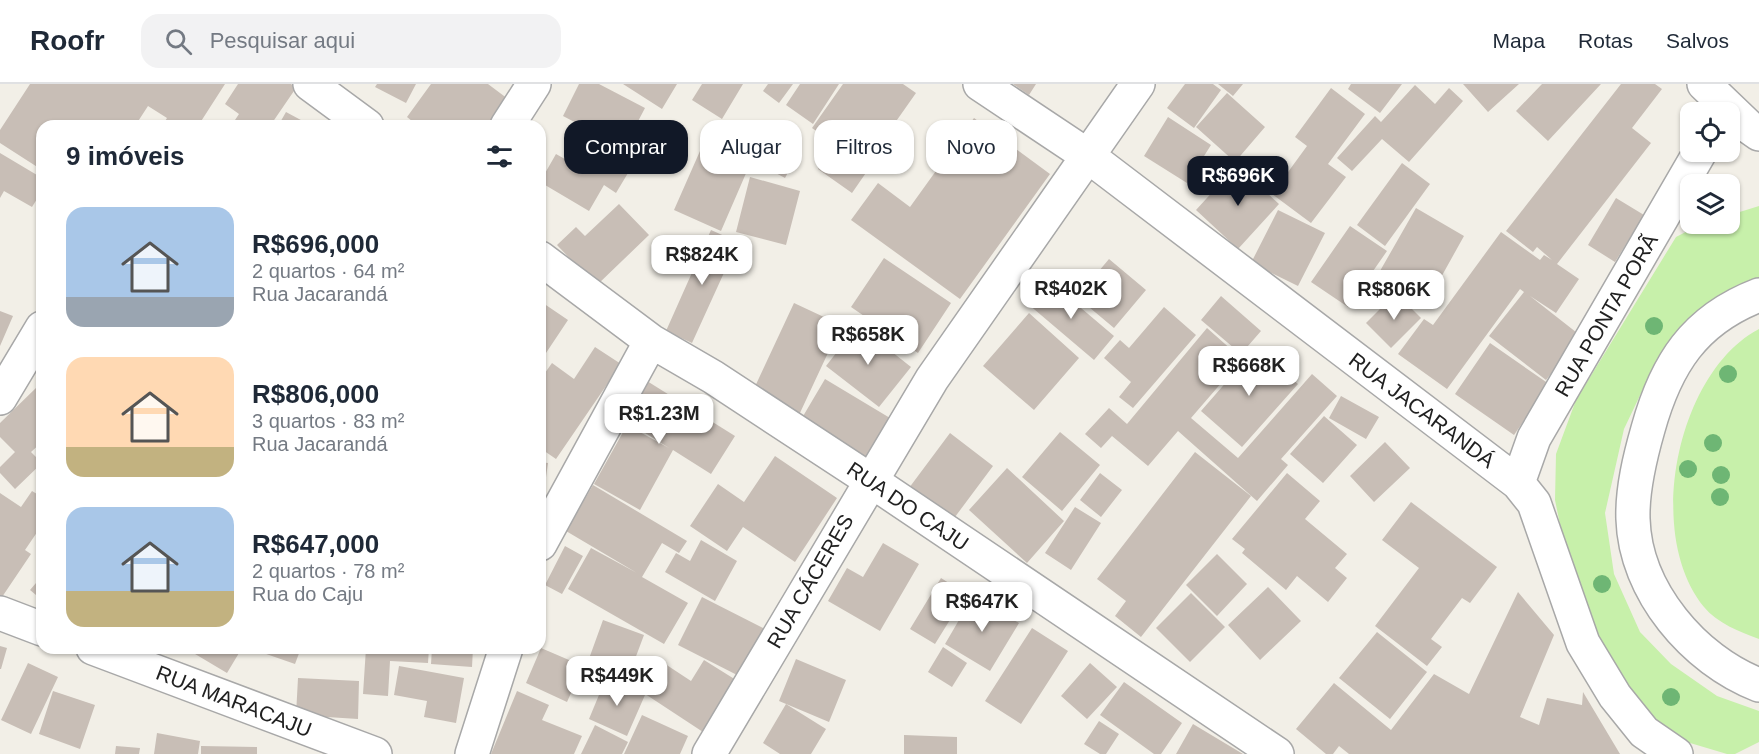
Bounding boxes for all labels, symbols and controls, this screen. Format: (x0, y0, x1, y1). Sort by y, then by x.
search box (141, 14, 561, 68)
text: Roofr (30, 25, 105, 56)
icon: search (162, 25, 195, 58)
text: Pesquisar aqui (210, 28, 355, 53)
text: Mapa (1493, 29, 1545, 52)
text: Rotas (1578, 29, 1633, 52)
text: Salvos (1666, 29, 1729, 52)
map controls (1680, 102, 1740, 234)
button: locate (1680, 102, 1740, 162)
chip: Comprar (564, 120, 688, 174)
chip: Alugar (700, 120, 802, 174)
chip: Filtros (814, 120, 914, 174)
chip: Novo (926, 120, 1017, 174)
icon: filters (483, 140, 516, 173)
text: 9 imóveis (66, 141, 185, 171)
pin: R$696K (1189, 156, 1287, 207)
text: R$696K (1201, 164, 1275, 186)
button: layers (1680, 174, 1740, 234)
text: R$696,000 (252, 229, 379, 259)
street label: RUA PONTA PORÃ (1550, 230, 1662, 400)
icon: home (114, 231, 186, 303)
pin: R$824K (653, 235, 751, 286)
text: R$824K (665, 243, 739, 265)
text: 2 quartos · 64 m² (252, 260, 404, 282)
pin: R$402K (1022, 269, 1120, 320)
pin: R$806K (1345, 270, 1443, 321)
text: R$402K (1034, 277, 1108, 299)
text: R$806K (1357, 278, 1431, 300)
text: Rua Jacarandá (252, 283, 388, 305)
pin: R$658K (819, 315, 917, 366)
text: R$658K (831, 323, 905, 345)
pin: R$668K (1200, 346, 1298, 397)
street label: RUA JACARANDÁ (1345, 348, 1499, 472)
text: R$668K (1212, 354, 1286, 376)
text: R$806,000 (252, 379, 379, 409)
icon: home (114, 381, 186, 453)
pin: R$1.23M (604, 394, 714, 445)
text: R$1.23M (618, 402, 700, 424)
text: 3 quartos · 83 m² (252, 410, 404, 432)
text: Rua Jacarandá (252, 433, 388, 455)
street label: RUA DO CAJU (843, 457, 973, 555)
street label: RUA CÁCERES (762, 510, 858, 652)
text: R$647,000 (252, 529, 379, 559)
icon: home (114, 531, 186, 603)
text: 2 quartos · 78 m² (252, 560, 404, 582)
pin: R$647K (933, 582, 1031, 633)
text: Rua do Caju (252, 583, 363, 605)
text: R$647K (945, 590, 1019, 612)
pin: R$449K (568, 656, 666, 707)
street label: RUA MARACAJU (153, 661, 315, 741)
text: R$449K (580, 664, 654, 686)

